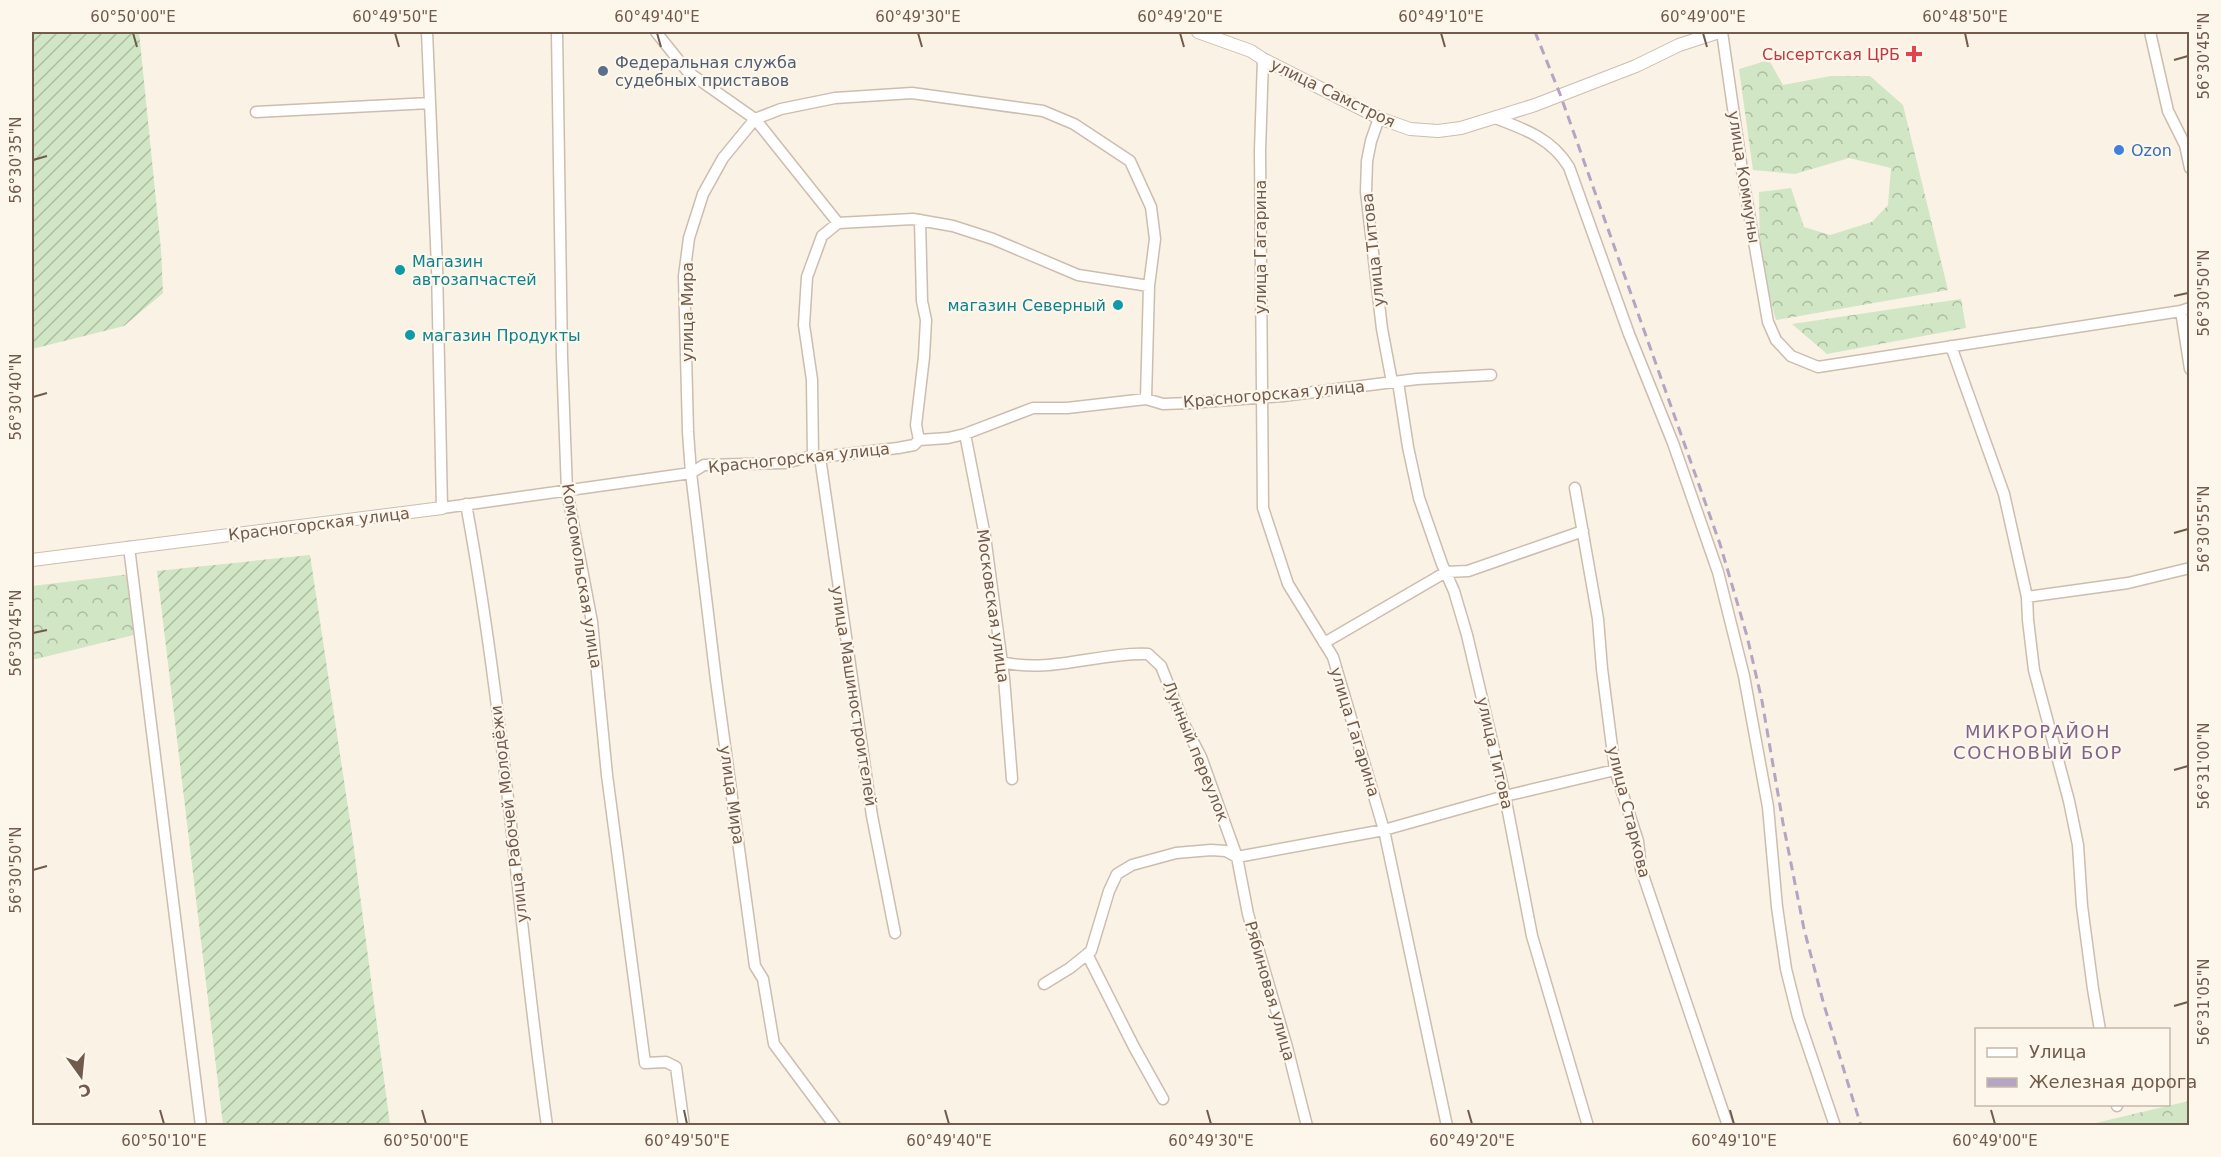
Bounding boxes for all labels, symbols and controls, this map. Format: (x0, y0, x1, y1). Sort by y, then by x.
text: 60°50'00"E (90, 8, 176, 26)
text: 60°49'50"E (352, 8, 438, 26)
text: 60°49'40"E (614, 8, 700, 26)
text: 60°49'30"E (875, 8, 961, 26)
text: 60°49'20"E (1137, 8, 1223, 26)
text: 60°49'10"E (1398, 8, 1484, 26)
text: 60°49'00"E (1660, 8, 1746, 26)
text: 60°48'50"E (1922, 8, 2008, 26)
text: 56°30'45"N (2195, 12, 2213, 100)
place label: Сысертская ЦРБ (1762, 45, 1900, 64)
marker: Сысертская ЦРБ (1905, 45, 1923, 63)
place label: Федеральная служба судебных приставов (615, 53, 797, 90)
street label: улица Самстроя (1267, 55, 1399, 131)
marker: Федеральная служба судебных приставов (596, 64, 610, 78)
street label: улица Коммуны (1724, 109, 1764, 245)
text: 56°30'35"N (7, 116, 25, 204)
place label: Ozon (2131, 141, 2172, 160)
marker: Ozon (2112, 143, 2126, 157)
street label: улица Гагарина (1251, 180, 1270, 314)
street label: улица Титова (1358, 192, 1388, 308)
text: 56°30'50"N (2195, 249, 2213, 337)
place label: Магазин автозапчастей (412, 252, 537, 289)
street label: улица Мира (678, 262, 697, 362)
marker: Магазин автозапчастей (393, 263, 407, 277)
place label: магазин Северный (948, 296, 1106, 315)
marker: магазин Северный (1111, 298, 1125, 312)
place label: магазин Продукты (422, 326, 581, 345)
marker: магазин Продукты (403, 328, 417, 342)
text: 56°30'40"N (7, 353, 25, 441)
street label: Красногорская улица (1182, 377, 1366, 411)
street label: Красногорская улица (707, 439, 891, 477)
street label: Комсомольская улица (558, 482, 606, 670)
text: 56°30'55"N (2195, 485, 2213, 573)
street label: Красногорская улица (227, 503, 411, 545)
street label: Московская улица (973, 528, 1013, 684)
street label: улица Машиностроителей (827, 584, 881, 808)
text: 56°30'45"N (7, 589, 25, 677)
street label: улица Гагарина (1326, 665, 1384, 799)
street label: Лунный переулок (1159, 678, 1233, 824)
street label: улица Титова (1473, 695, 1517, 811)
street label: улица Рабочей Молодёжи (486, 704, 532, 924)
district label: МИКРОРАЙОН СОСНОВЫЙ БОР (1953, 721, 2123, 763)
text: 56°31'00"N (2195, 722, 2213, 810)
street label: улица Мира (716, 744, 748, 846)
street label: улица Старкова (1603, 744, 1655, 880)
text: 56°30'50"N (7, 826, 25, 914)
street label: Рябиновая улица (1241, 919, 1299, 1063)
text: 56°31'05"N (2195, 958, 2213, 1046)
legend (1975, 1028, 2170, 1106)
text: Улица (2029, 1041, 2086, 1062)
north arrow (51, 1046, 111, 1106)
text: Железная дорога (2029, 1071, 2197, 1092)
text: С (77, 1079, 93, 1101)
text: 60°50'10"E (121, 1132, 207, 1150)
text: 60°50'00"E (383, 1132, 469, 1150)
text: 60°49'50"E (644, 1132, 730, 1150)
text: 60°49'40"E (906, 1132, 992, 1150)
text: 60°49'30"E (1168, 1132, 1254, 1150)
text: 60°49'20"E (1429, 1132, 1515, 1150)
text: 60°49'10"E (1691, 1132, 1777, 1150)
text: 60°49'00"E (1952, 1132, 2038, 1150)

